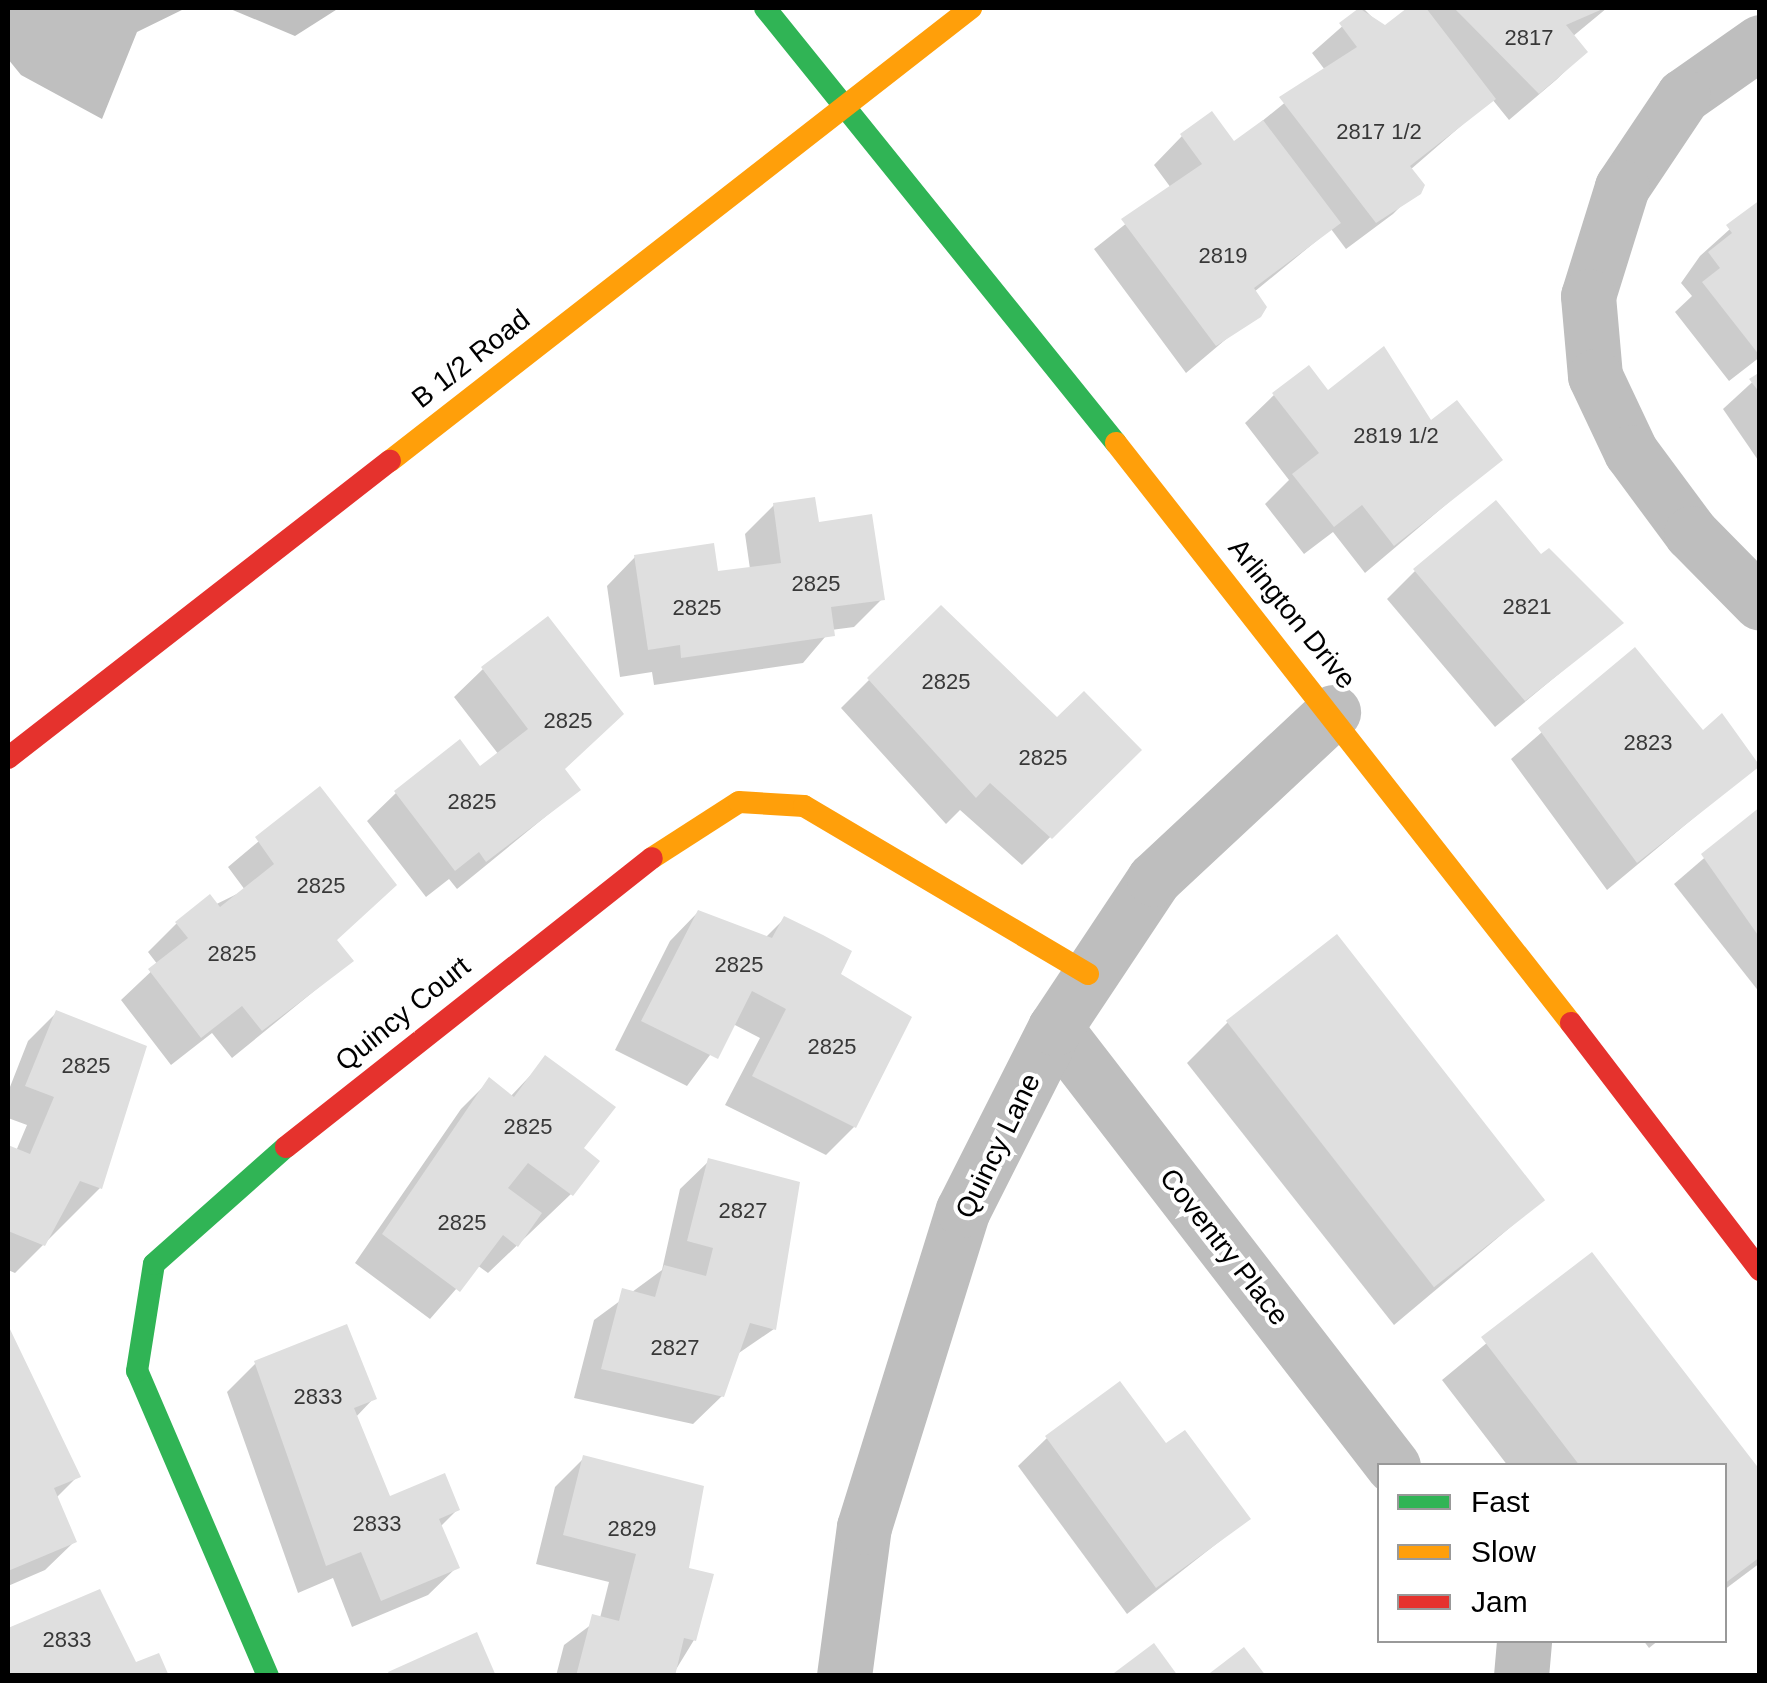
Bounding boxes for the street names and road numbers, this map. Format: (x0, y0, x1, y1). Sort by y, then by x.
street label: B 1/2 Road (405, 303, 537, 415)
street label: Arlington Drive (1221, 532, 1363, 696)
street label: Quincy Court (329, 950, 477, 1078)
street label: Quincy Lane (948, 1068, 1048, 1224)
street label: Coventry Place (1152, 1162, 1296, 1332)

